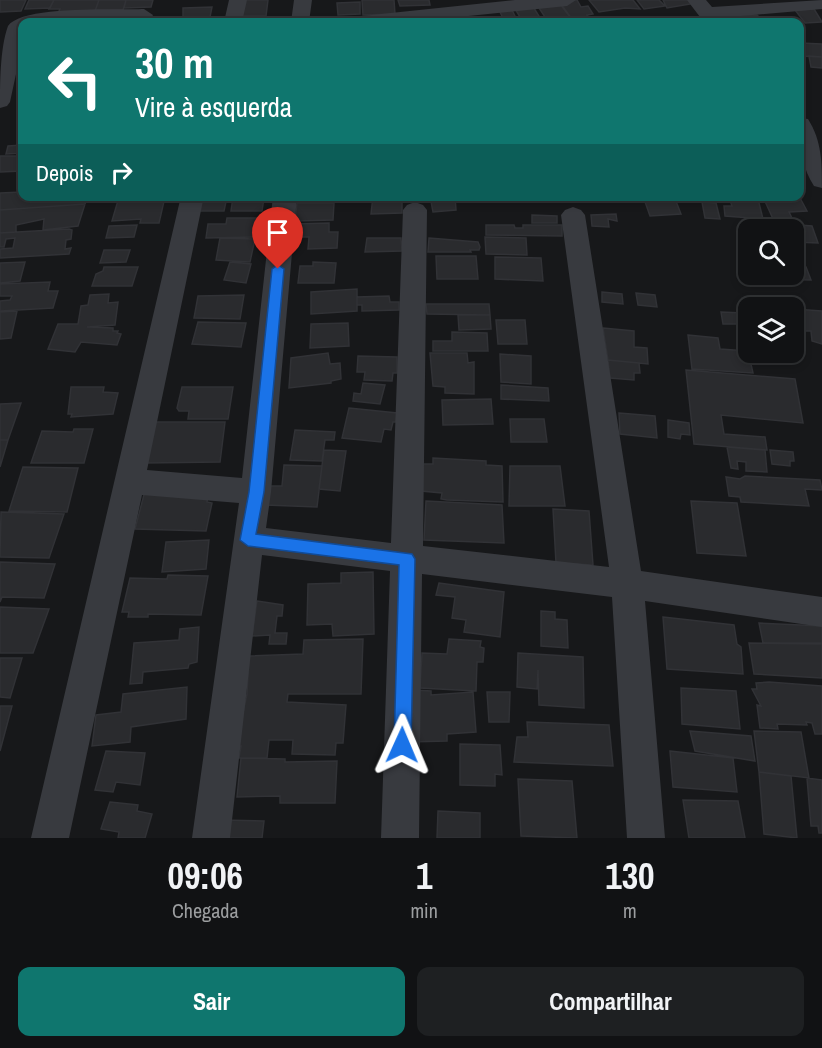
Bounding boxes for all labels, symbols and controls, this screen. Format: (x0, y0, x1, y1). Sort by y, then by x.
text: 30 m (135, 35, 214, 91)
icon: left (36, 42, 114, 120)
text: Vire à esquerda (135, 89, 292, 125)
icon: right (105, 156, 138, 189)
text: Depois (36, 158, 93, 188)
pin (252, 207, 303, 269)
icon: arrive (261, 216, 294, 249)
map controls (738, 219, 804, 363)
button: search (738, 219, 804, 285)
button: layers (738, 297, 804, 363)
position arrow (370, 713, 434, 777)
text: 09:06 (167, 852, 243, 900)
text: 1 (416, 852, 432, 900)
text: 130 (605, 852, 655, 900)
text: Chegada (172, 897, 239, 924)
text: min (410, 897, 438, 924)
text: m (623, 897, 637, 924)
button: Sair (18, 967, 405, 1036)
button: Compartilhar (417, 967, 804, 1036)

